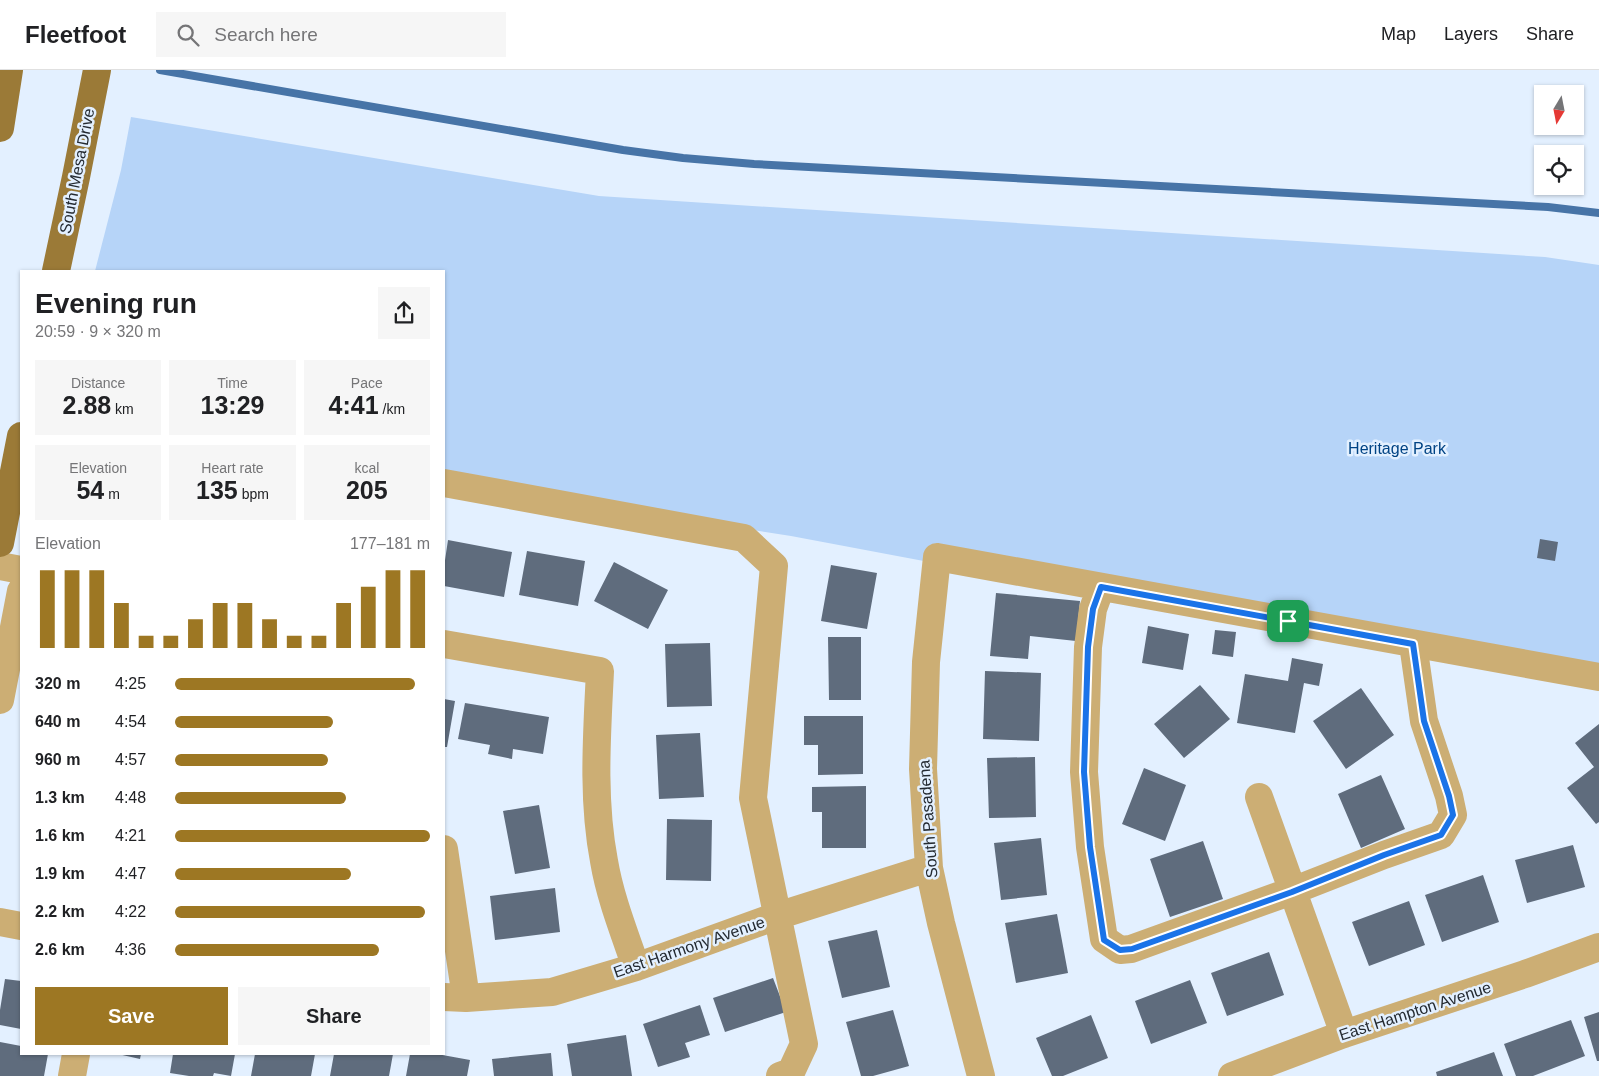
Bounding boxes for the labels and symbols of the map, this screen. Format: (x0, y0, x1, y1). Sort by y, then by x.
north arrow (1534, 85, 1584, 135)
street label: South Mesa Drive (57, 107, 97, 235)
park label: Heritage Park (1348, 440, 1447, 457)
pin (1267, 600, 1309, 642)
street label: South Pasadena (915, 759, 941, 879)
street label: East Harmony Avenue (611, 913, 767, 981)
street label: East Hampton Avenue (1337, 978, 1493, 1044)

